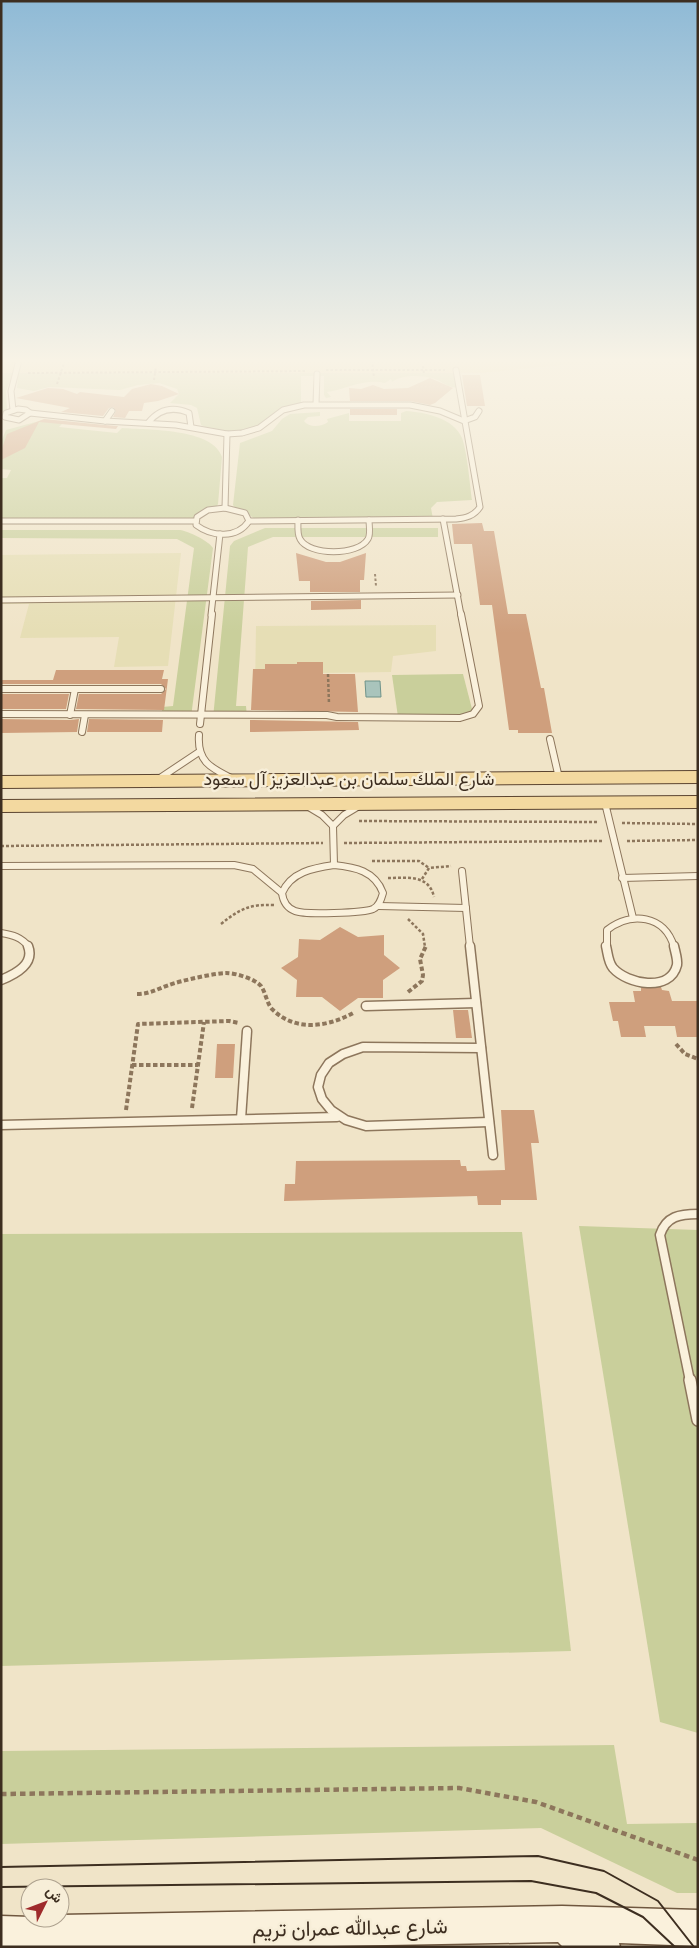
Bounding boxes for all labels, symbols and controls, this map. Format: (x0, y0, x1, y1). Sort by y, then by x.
street label: شارع الملك سلمان بن عبدالعزيز آل سعود (204, 768, 494, 791)
north arrow (20, 1878, 70, 1928)
text: ش (42, 1883, 66, 1907)
street label: شارع عبدالله عمران تريم (252, 1913, 448, 1944)

